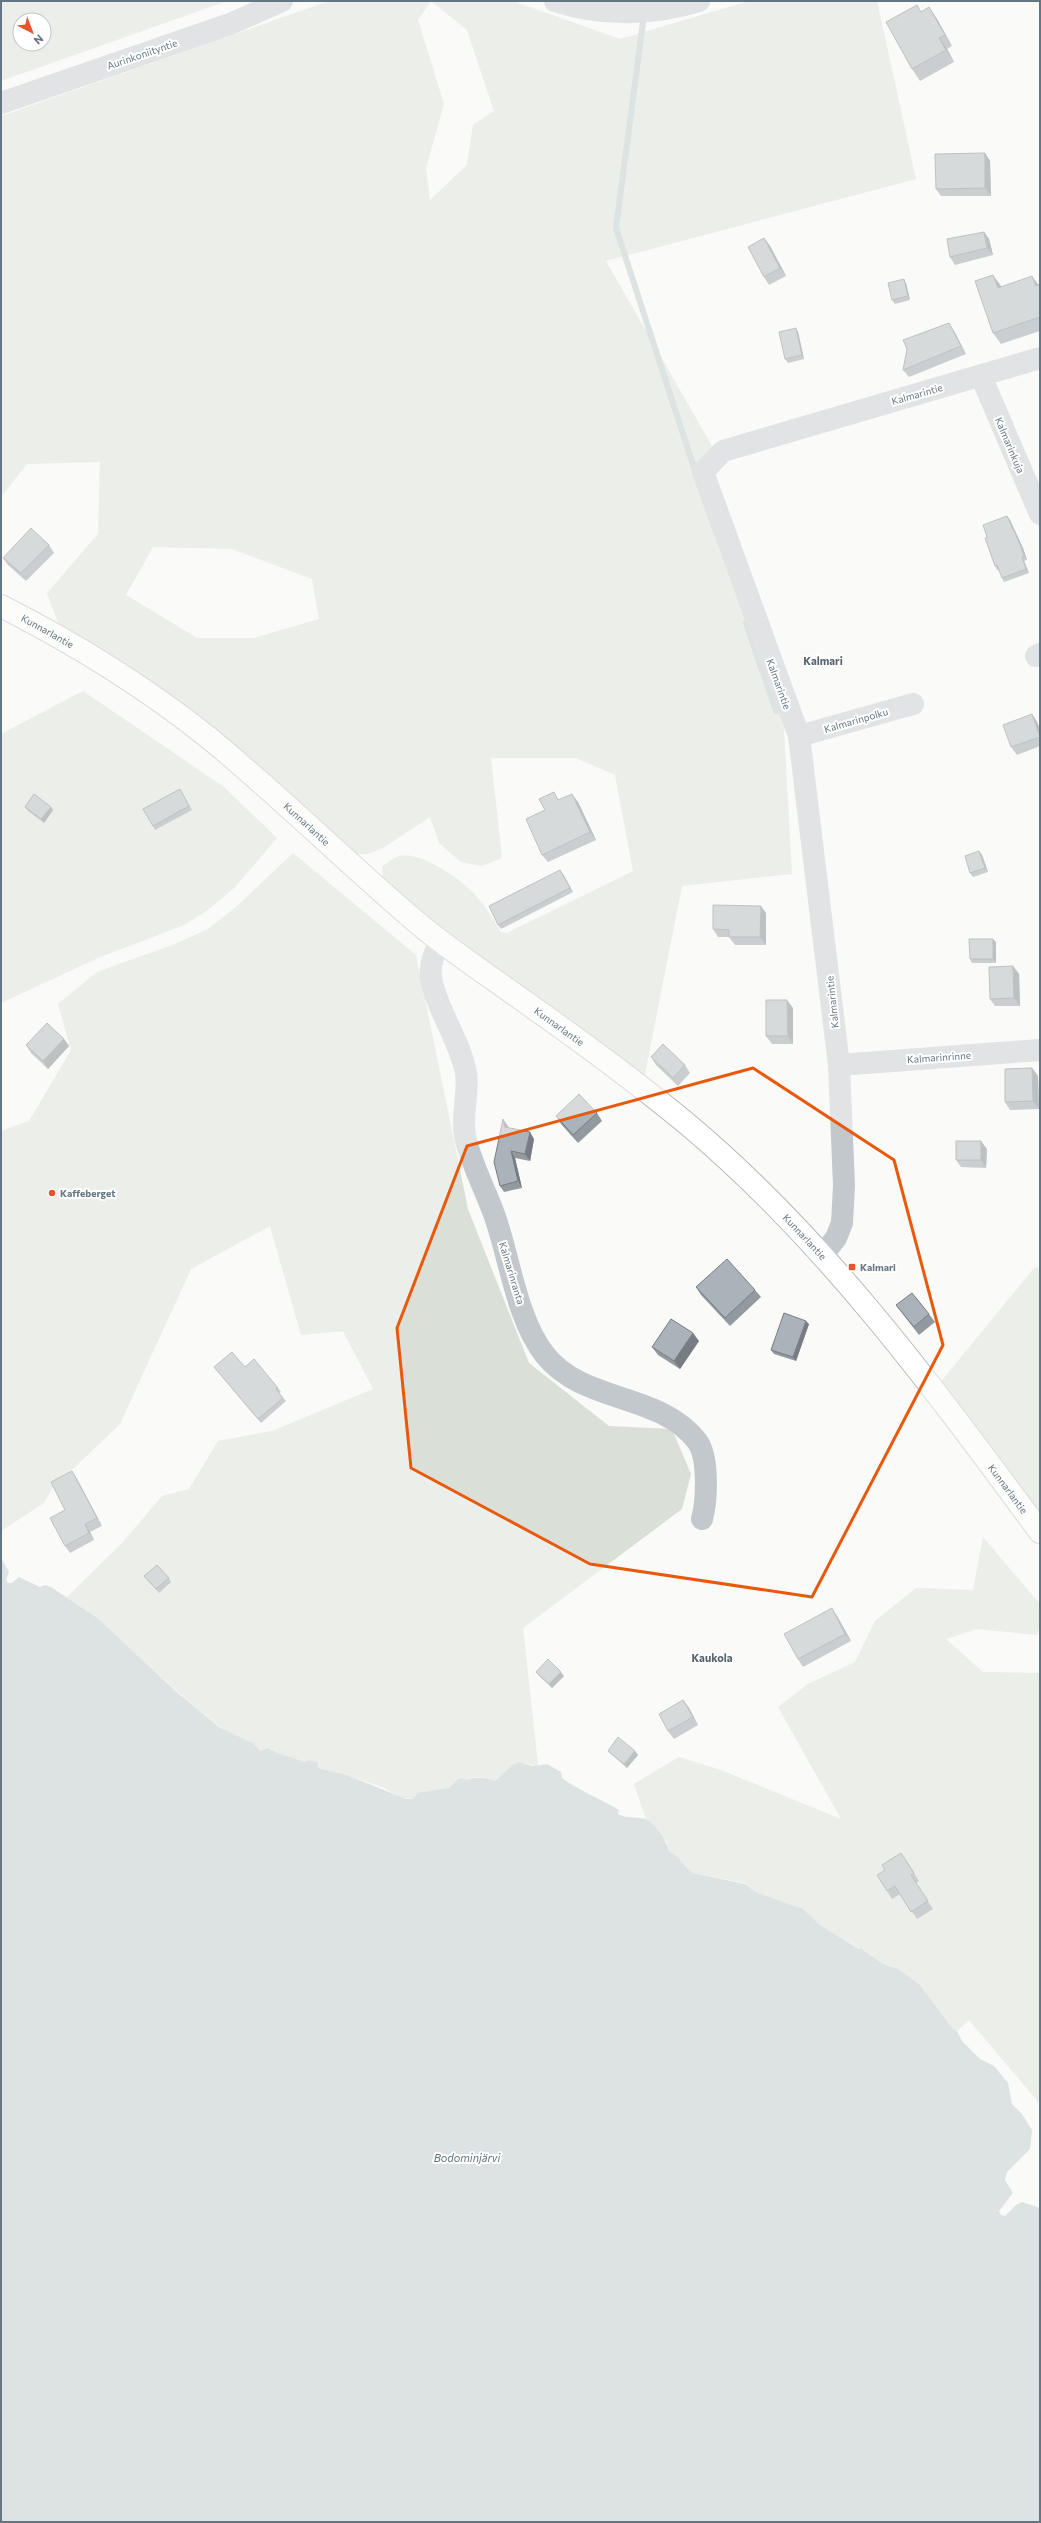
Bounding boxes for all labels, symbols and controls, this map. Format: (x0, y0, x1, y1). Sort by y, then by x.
north arrow (12, 12, 52, 52)
text: N (32, 32, 46, 47)
street label: Aurinkoniityntie (105, 36, 179, 72)
street label: Kalmarintie (890, 381, 944, 407)
street label: Kalmarinkuja (993, 415, 1027, 475)
street label: Kunnarlantie (19, 612, 76, 651)
district label: Kalmari (803, 654, 843, 667)
street label: Kalmarintie (764, 657, 794, 711)
street label: Kalmarinpolku (823, 705, 889, 735)
street label: Kunnarlantie (281, 800, 333, 848)
street label: Kalmarintie (823, 975, 841, 1029)
street label: Kunnarlantie (532, 1004, 587, 1048)
street label: Kalmarinrinne (907, 1049, 971, 1065)
place label: Kaffeberget (60, 1187, 115, 1199)
marker: Kaffeberget (47, 1188, 57, 1198)
street label: Kunnarlantie (781, 1211, 829, 1262)
street label: Kalmarinranta (497, 1240, 527, 1306)
place label: Kalmari (860, 1261, 896, 1273)
marker: Kalmari (847, 1262, 857, 1272)
street label: Kunnarlantie (986, 1462, 1030, 1516)
district label: Kaukola (691, 1651, 733, 1664)
water label: Bodominjärvi (434, 2151, 502, 2164)

